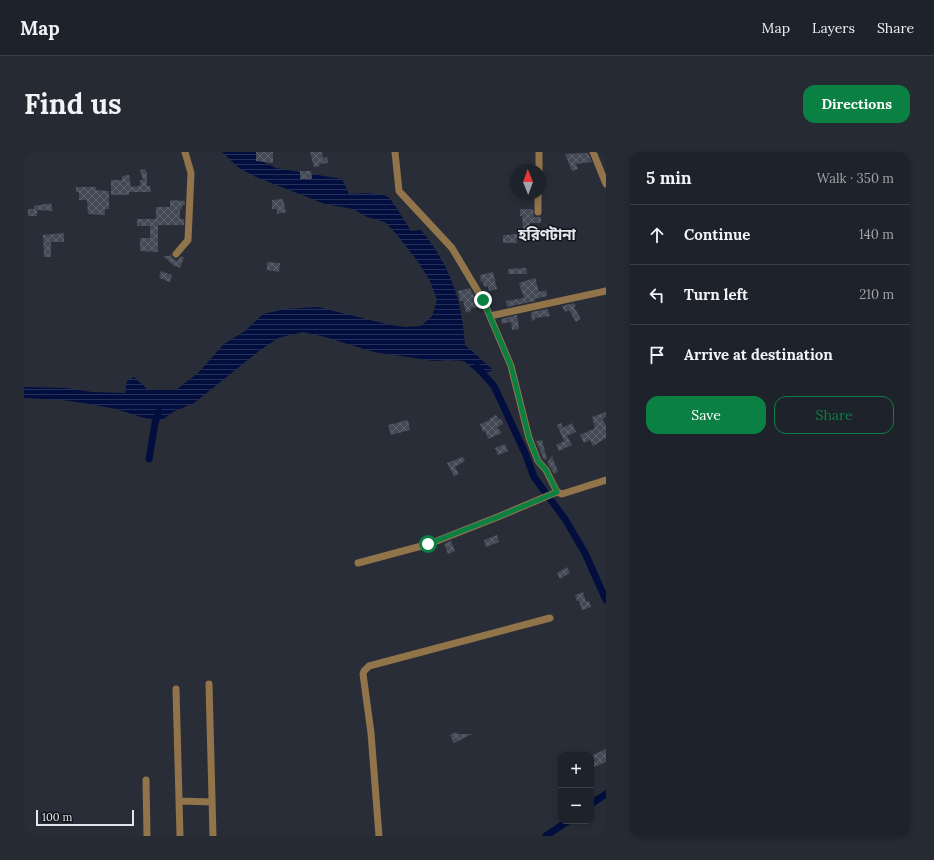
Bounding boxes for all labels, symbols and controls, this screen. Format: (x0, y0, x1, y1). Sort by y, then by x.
text: Map (20, 16, 60, 40)
text: Map (762, 19, 790, 37)
text: Layers (812, 19, 855, 37)
text: Share (877, 19, 914, 37)
button: Directions (803, 85, 910, 123)
text: Find us (24, 86, 122, 122)
north arrow (510, 164, 546, 200)
text: 5 min (646, 167, 692, 189)
text: Walk · 350 m (817, 170, 894, 187)
icon: ahead (646, 224, 668, 246)
district label: হরিণটানা (517, 225, 577, 244)
text: Continue (684, 225, 750, 244)
text: 140 m (859, 226, 894, 243)
icon: left (646, 284, 668, 306)
text: Turn left (684, 285, 748, 304)
text: 210 m (859, 286, 894, 303)
route end (474, 291, 492, 309)
icon: arrive (646, 344, 668, 366)
text: Arrive at destination (684, 345, 833, 364)
button: Save (646, 396, 766, 434)
button: Share (774, 396, 894, 434)
route start (419, 535, 437, 553)
map controls (558, 752, 594, 824)
button: + (558, 752, 594, 788)
button: − (558, 788, 594, 824)
scale bar (36, 808, 134, 827)
text: 100 m (42, 810, 72, 824)

